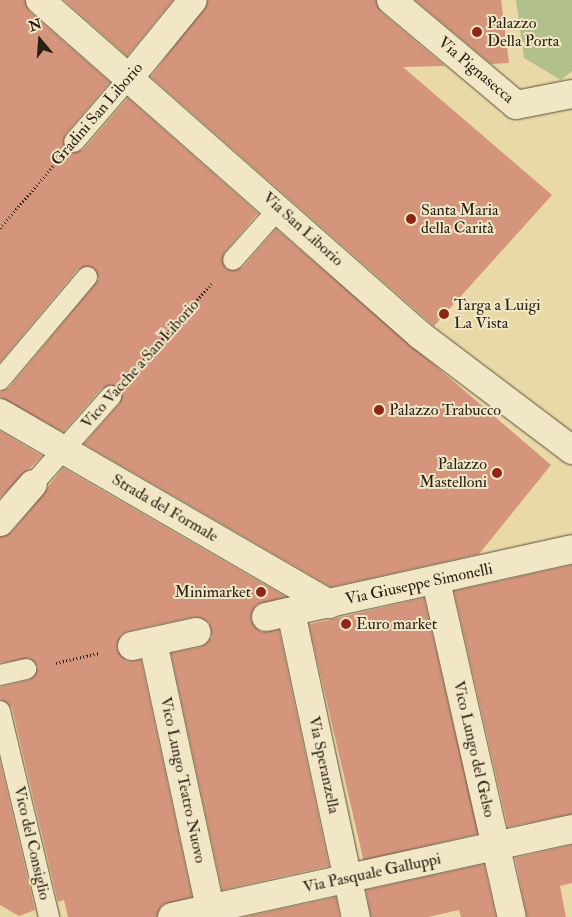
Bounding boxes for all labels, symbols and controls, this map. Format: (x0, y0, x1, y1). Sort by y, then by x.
place label: Palazzo Della Porta (487, 13, 559, 51)
north arrow (15, 15, 65, 65)
text: N (27, 15, 44, 35)
marker: Palazzo Della Porta (471, 26, 483, 38)
street label: Via Pignasecca (434, 33, 518, 107)
street label: Gradini San Liborio (47, 59, 147, 169)
street label: Via San Liborio (259, 188, 347, 270)
place label: Santa Maria della Carità (421, 200, 499, 238)
marker: Santa Maria della Carità (405, 213, 417, 225)
place label: Targa a Luigi La Vista (454, 295, 541, 333)
street label: Vico Vacche a San Liborio (77, 296, 203, 432)
marker: Targa a Luigi La Vista (438, 308, 450, 320)
place label: Palazzo Trabucco (389, 400, 501, 420)
marker: Palazzo Trabucco (373, 404, 385, 416)
place label: Palazzo Mastelloni (419, 454, 487, 492)
marker: Palazzo Mastelloni (491, 467, 503, 479)
street label: Strada del Formale (108, 470, 222, 546)
street label: Via Giuseppe Simonelli (343, 559, 495, 609)
place label: Minimarket (175, 582, 251, 602)
marker: Minimarket (255, 586, 267, 598)
place label: Euro market (356, 614, 437, 634)
marker: Euro market (340, 618, 352, 630)
street label: Vico Lungo del Gelso (449, 679, 499, 819)
street label: Vico Lungo Teatro Nuovo (156, 695, 210, 865)
street label: Via Speranzella (304, 715, 344, 815)
street label: Vico del Consiglio (10, 784, 54, 902)
street label: Via Pasquale Galluppi (301, 849, 443, 897)

